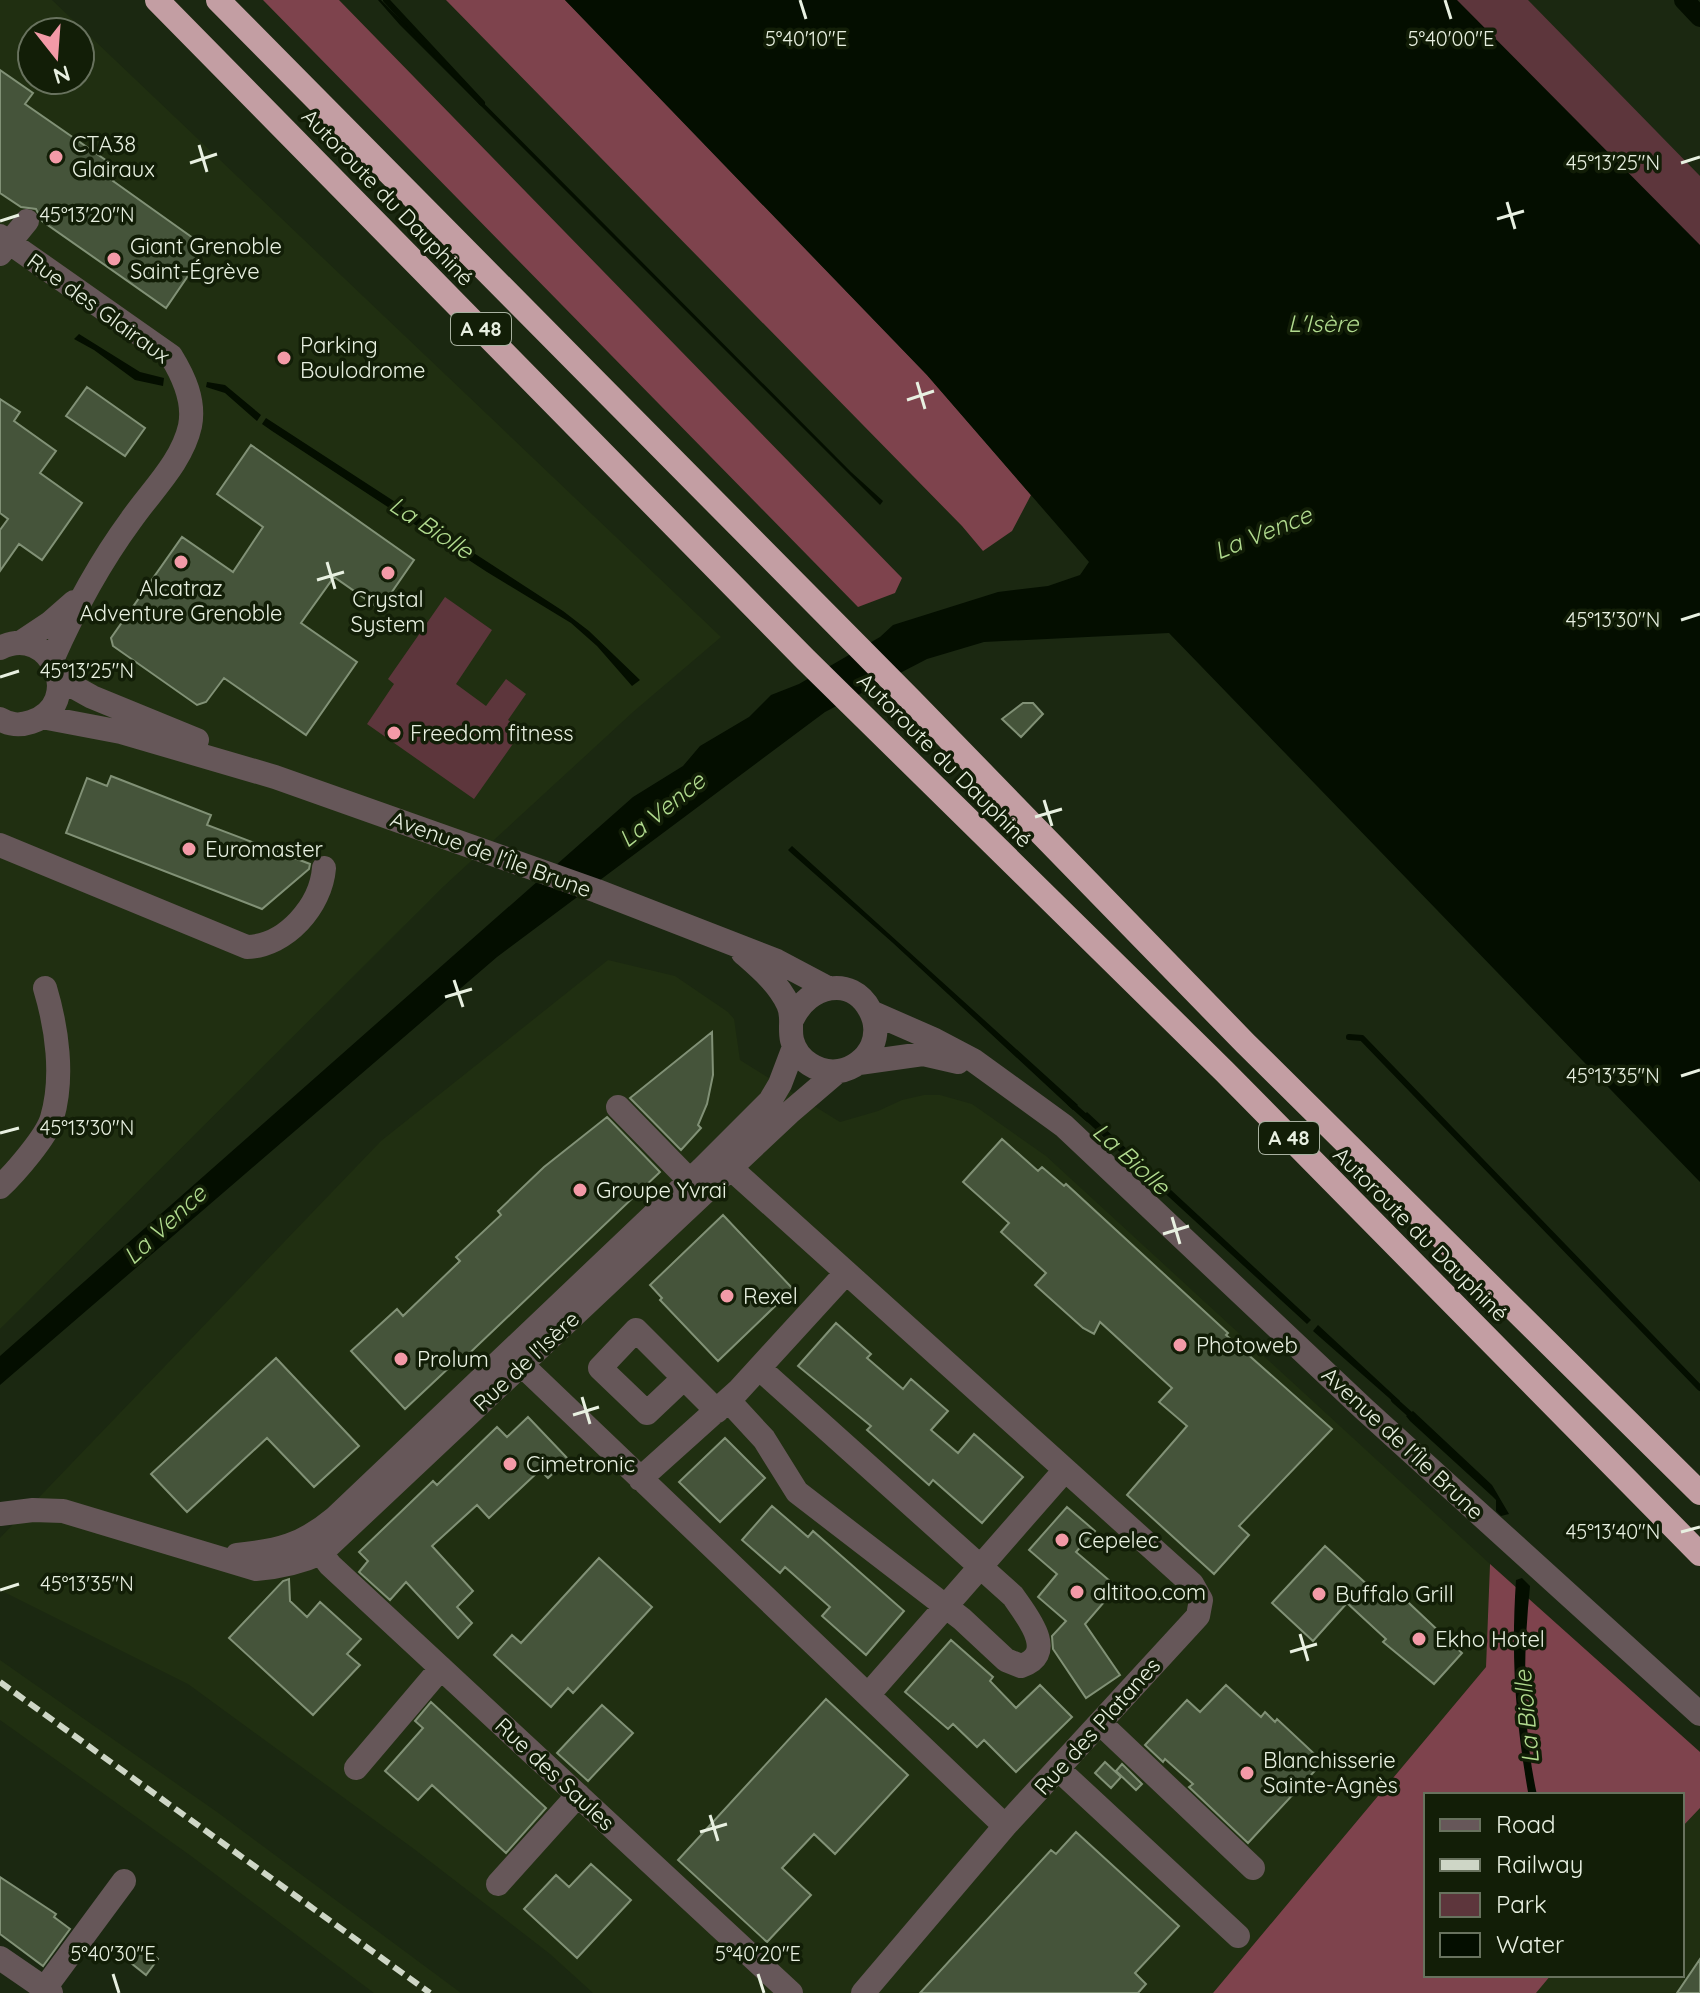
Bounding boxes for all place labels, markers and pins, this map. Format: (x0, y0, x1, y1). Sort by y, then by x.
place label: CTA38 Glairaux (72, 130, 155, 183)
marker: CTA38 Glairaux (47, 148, 65, 166)
place label: Giant Grenoble Saint-Égrève (130, 232, 282, 285)
marker: Giant Grenoble Saint-Égrève (105, 250, 123, 268)
place label: Parking Boulodrome (300, 331, 425, 384)
marker: Parking Boulodrome (275, 349, 293, 367)
marker: Alcatraz Adventure Grenoble (172, 553, 190, 571)
marker: Crystal System (379, 564, 397, 582)
place label: Alcatraz Adventure Grenoble (80, 574, 282, 627)
place label: Crystal System (351, 585, 425, 638)
place label: Freedom fitness (410, 719, 574, 747)
marker: Freedom fitness (385, 724, 403, 742)
place label: Euromaster (205, 835, 324, 863)
marker: Euromaster (180, 840, 198, 858)
place label: Groupe Yvrai (596, 1176, 727, 1204)
marker: Groupe Yvrai (571, 1181, 589, 1199)
place label: Rexel (743, 1282, 798, 1310)
marker: Rexel (718, 1287, 736, 1305)
place label: Photoweb (1196, 1331, 1298, 1359)
marker: Photoweb (1171, 1336, 1189, 1354)
place label: Prolum (417, 1345, 489, 1373)
marker: Prolum (392, 1350, 410, 1368)
place label: Cimetronic (526, 1450, 635, 1478)
marker: Cimetronic (501, 1455, 519, 1473)
place label: Cepelec (1078, 1526, 1159, 1554)
marker: Cepelec (1053, 1531, 1071, 1549)
place label: altitoo.com (1093, 1578, 1206, 1606)
place label: Buffalo Grill (1335, 1580, 1454, 1608)
marker: altitoo.com (1068, 1583, 1086, 1601)
marker: Buffalo Grill (1310, 1585, 1328, 1603)
place label: Ekho Hotel (1435, 1625, 1545, 1653)
marker: Ekho Hotel (1410, 1630, 1428, 1648)
place label: Blanchisserie Sainte-Agnès (1263, 1746, 1398, 1799)
marker: Blanchisserie Sainte-Agnès (1238, 1764, 1256, 1782)

